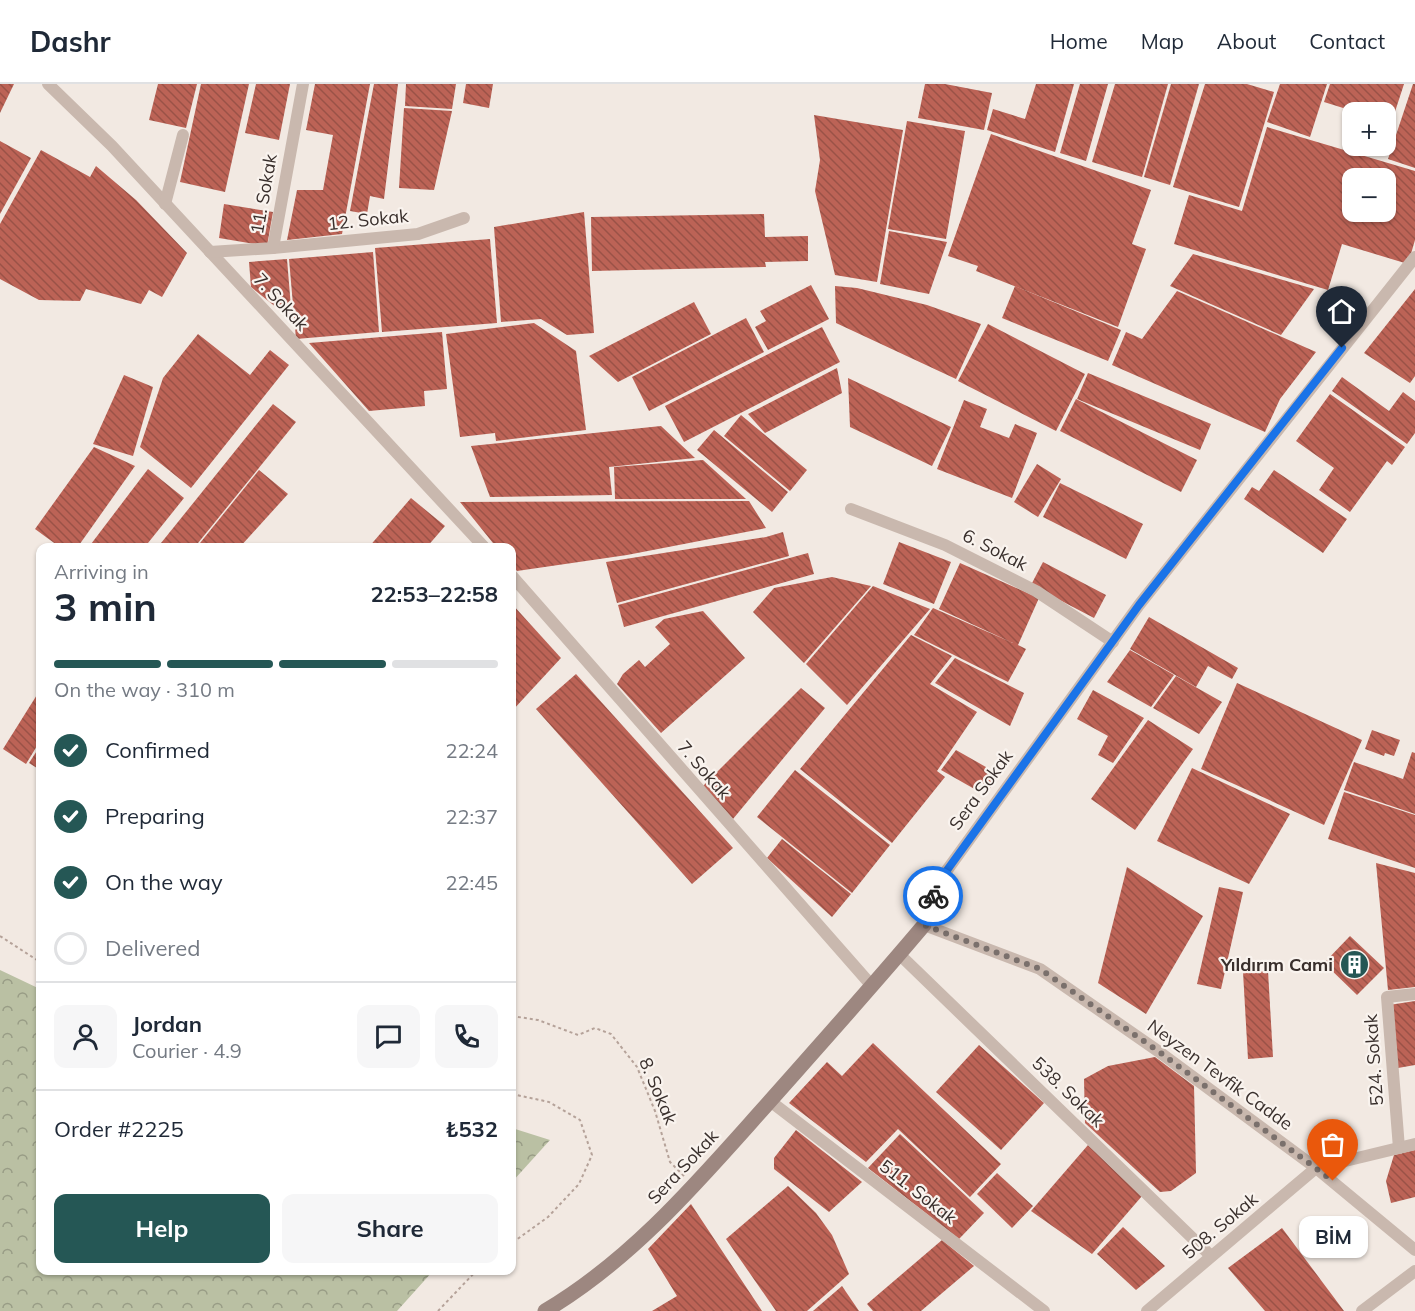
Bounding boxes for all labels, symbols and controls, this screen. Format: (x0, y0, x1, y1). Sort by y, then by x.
text: Dashr (30, 24, 111, 59)
text: Home (1050, 28, 1108, 54)
text: Map (1141, 28, 1184, 54)
text: About (1217, 28, 1276, 54)
text: Contact (1309, 28, 1385, 54)
map controls (1342, 102, 1396, 222)
button: + (1342, 102, 1396, 156)
street label: 11. Sokak (245, 151, 282, 236)
button: − (1342, 168, 1396, 222)
street label: 12. Sokak (326, 204, 410, 235)
street label: 7. Sokak (249, 268, 314, 336)
pin (1316, 286, 1367, 348)
icon: home (1325, 295, 1358, 328)
street label: 6. Sokak (959, 523, 1032, 576)
text: Arriving in (54, 559, 149, 584)
text: 22:53–22:58 (370, 580, 498, 608)
text: 3 min (54, 582, 157, 631)
text: On the way · 310 m (54, 677, 235, 702)
icon: check (54, 734, 87, 767)
text: Confirmed (105, 736, 210, 764)
street label: 7. Sokak (673, 736, 737, 804)
text: 22:24 (445, 738, 498, 763)
street label: Sera Sokak (944, 744, 1018, 834)
icon: check (54, 800, 87, 833)
text: Preparing (105, 802, 205, 830)
text: 22:37 (445, 804, 498, 829)
icon: check (54, 866, 87, 899)
courier (903, 866, 963, 926)
text: On the way (105, 868, 223, 896)
text: 22:45 (445, 870, 498, 895)
icon: bike (917, 880, 950, 913)
text: Delivered (105, 934, 200, 962)
building icon: Yıldırım Cami (1338, 949, 1370, 981)
place label: Yıldırım Cami (1220, 953, 1333, 976)
button: person (54, 1005, 117, 1068)
button: chat (357, 1005, 420, 1068)
button: phone (435, 1005, 498, 1068)
text: Jordan (132, 1010, 202, 1038)
street label: 524. Sokak (1359, 1013, 1388, 1107)
street label: Neyzen Tevfik Cadde (1143, 1014, 1297, 1135)
text: Courier · 4.9 (132, 1038, 242, 1063)
street label: 538. Sokak (1027, 1051, 1110, 1132)
street label: 8. Sokak (634, 1054, 683, 1128)
text: Order #2225 (54, 1115, 184, 1143)
text: ₺532 (445, 1115, 498, 1143)
pin (1307, 1119, 1358, 1181)
street label: Sera Sokak (642, 1124, 723, 1209)
icon: bag (1316, 1128, 1349, 1161)
street label: 511. Sokak (875, 1154, 962, 1229)
street label: 508. Sokak (1177, 1187, 1263, 1264)
button: Help (54, 1194, 270, 1263)
button: Share (282, 1194, 498, 1263)
callout: BİM (1298, 1217, 1368, 1259)
text: BİM (1315, 1224, 1352, 1249)

